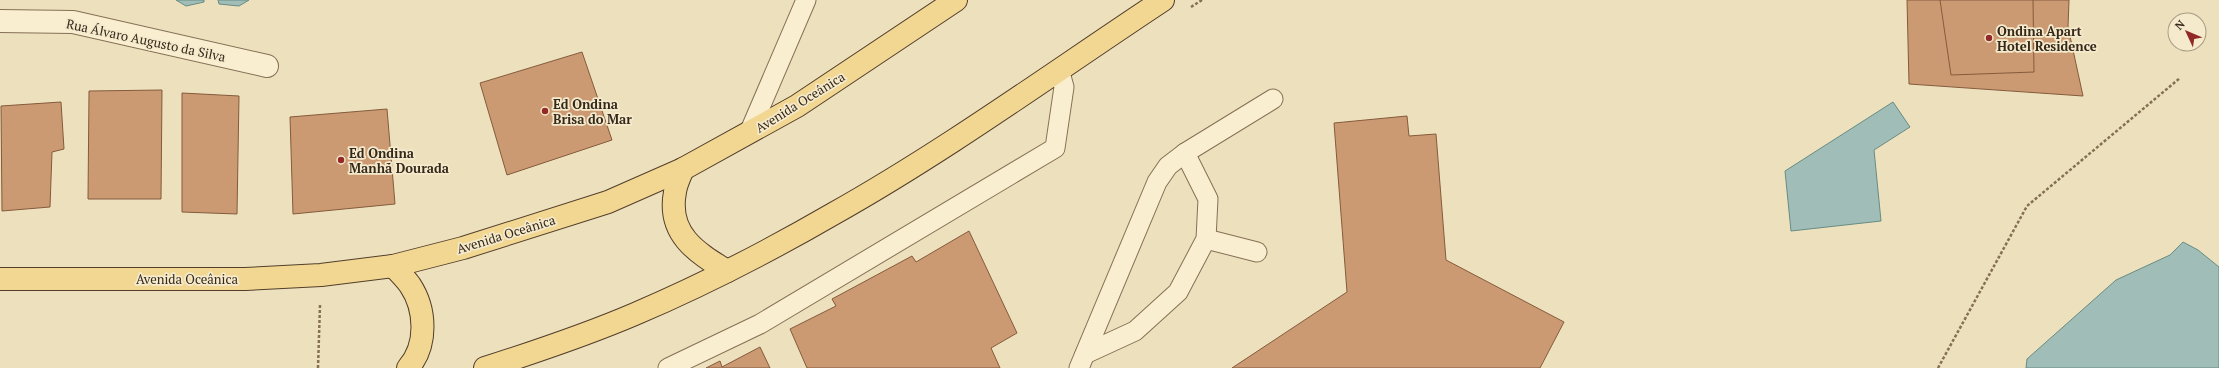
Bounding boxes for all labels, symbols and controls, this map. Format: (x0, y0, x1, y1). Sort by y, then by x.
north arrow (2167, 12, 2207, 52)
street label: Rua Álvaro Augusto da Silva (65, 14, 228, 66)
text: N (2172, 17, 2188, 33)
place label: Ondina Apart Hotel Residence (1997, 22, 2097, 55)
marker: Ondina Apart Hotel Residence (1984, 33, 1994, 43)
street label: Avenida Oceânica (752, 67, 848, 137)
place label: Ed Ondina Brisa do Mar (553, 95, 632, 128)
marker: Ed Ondina Brisa do Mar (540, 106, 550, 116)
place label: Ed Ondina Manhã Dourada (349, 144, 450, 177)
marker: Ed Ondina Manhã Dourada (336, 155, 346, 165)
street label: Avenida Oceânica (454, 210, 558, 258)
street label: Avenida Oceânica (136, 270, 239, 288)

